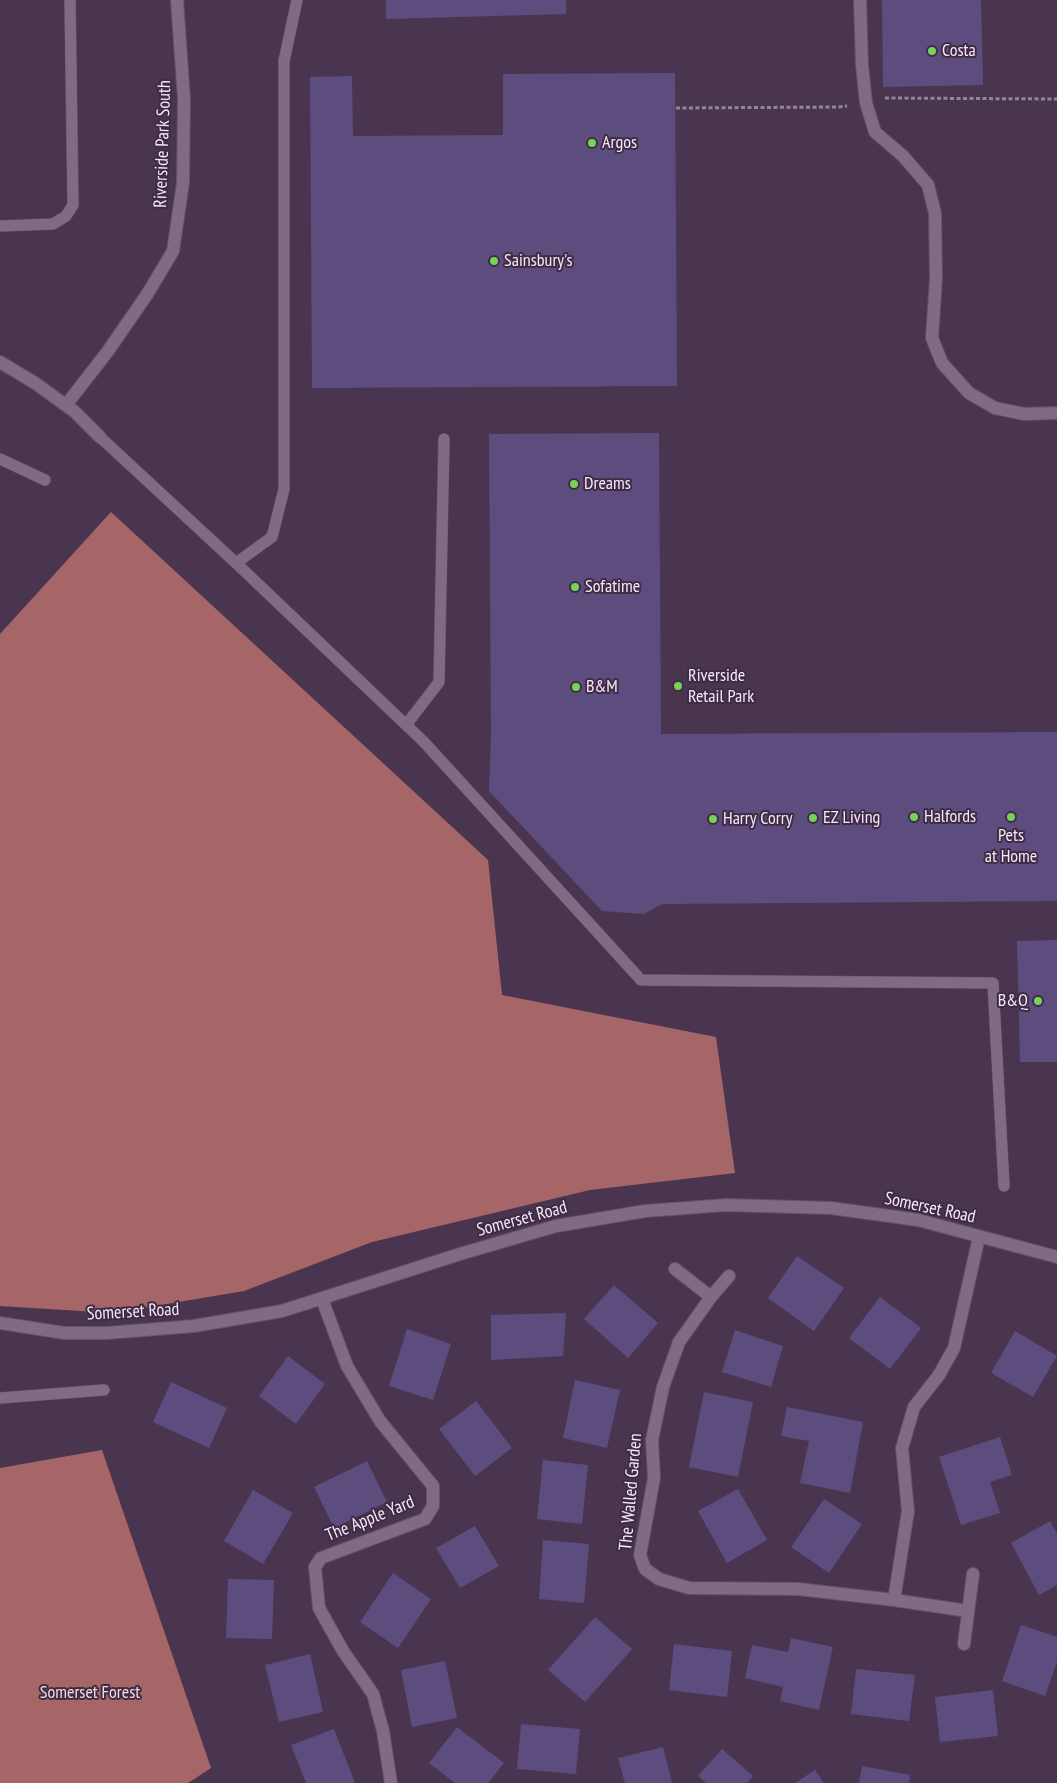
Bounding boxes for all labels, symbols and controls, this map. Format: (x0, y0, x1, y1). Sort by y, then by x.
place label: Costa (942, 40, 976, 62)
marker: Costa (926, 45, 938, 57)
street label: Riverside Park South (150, 80, 176, 208)
place label: Argos (602, 132, 637, 154)
marker: Argos (586, 137, 598, 149)
place label: Sainsbury's (504, 250, 573, 272)
marker: Sainsbury's (488, 255, 500, 267)
place label: Dreams (584, 473, 631, 495)
marker: Dreams (568, 478, 580, 490)
place label: Sofatime (585, 576, 640, 598)
marker: Sofatime (569, 581, 581, 593)
place label: Riverside Retail Park (688, 665, 754, 708)
place label: B&M (586, 676, 618, 698)
marker: Riverside Retail Park (672, 680, 684, 692)
marker: B&M (570, 681, 582, 693)
place label: Halfords (924, 806, 976, 828)
place label: EZ Living (823, 807, 880, 829)
place label: Harry Corry (723, 808, 792, 830)
marker: Halfords (908, 811, 920, 823)
marker: Pets at Home (1005, 811, 1017, 823)
marker: EZ Living (807, 812, 819, 824)
marker: Harry Corry (707, 813, 719, 825)
place label: Pets at Home (985, 825, 1037, 868)
place label: B&Q (998, 990, 1028, 1012)
marker: B&Q (1032, 995, 1044, 1007)
street label: Somerset Road (882, 1188, 978, 1228)
street label: Somerset Road (475, 1197, 569, 1241)
street label: Somerset Road (86, 1299, 180, 1325)
street label: The Walled Garden (615, 1433, 647, 1551)
street label: The Apple Yard (322, 1491, 418, 1547)
park label: Somerset Forest (40, 1682, 140, 1704)

